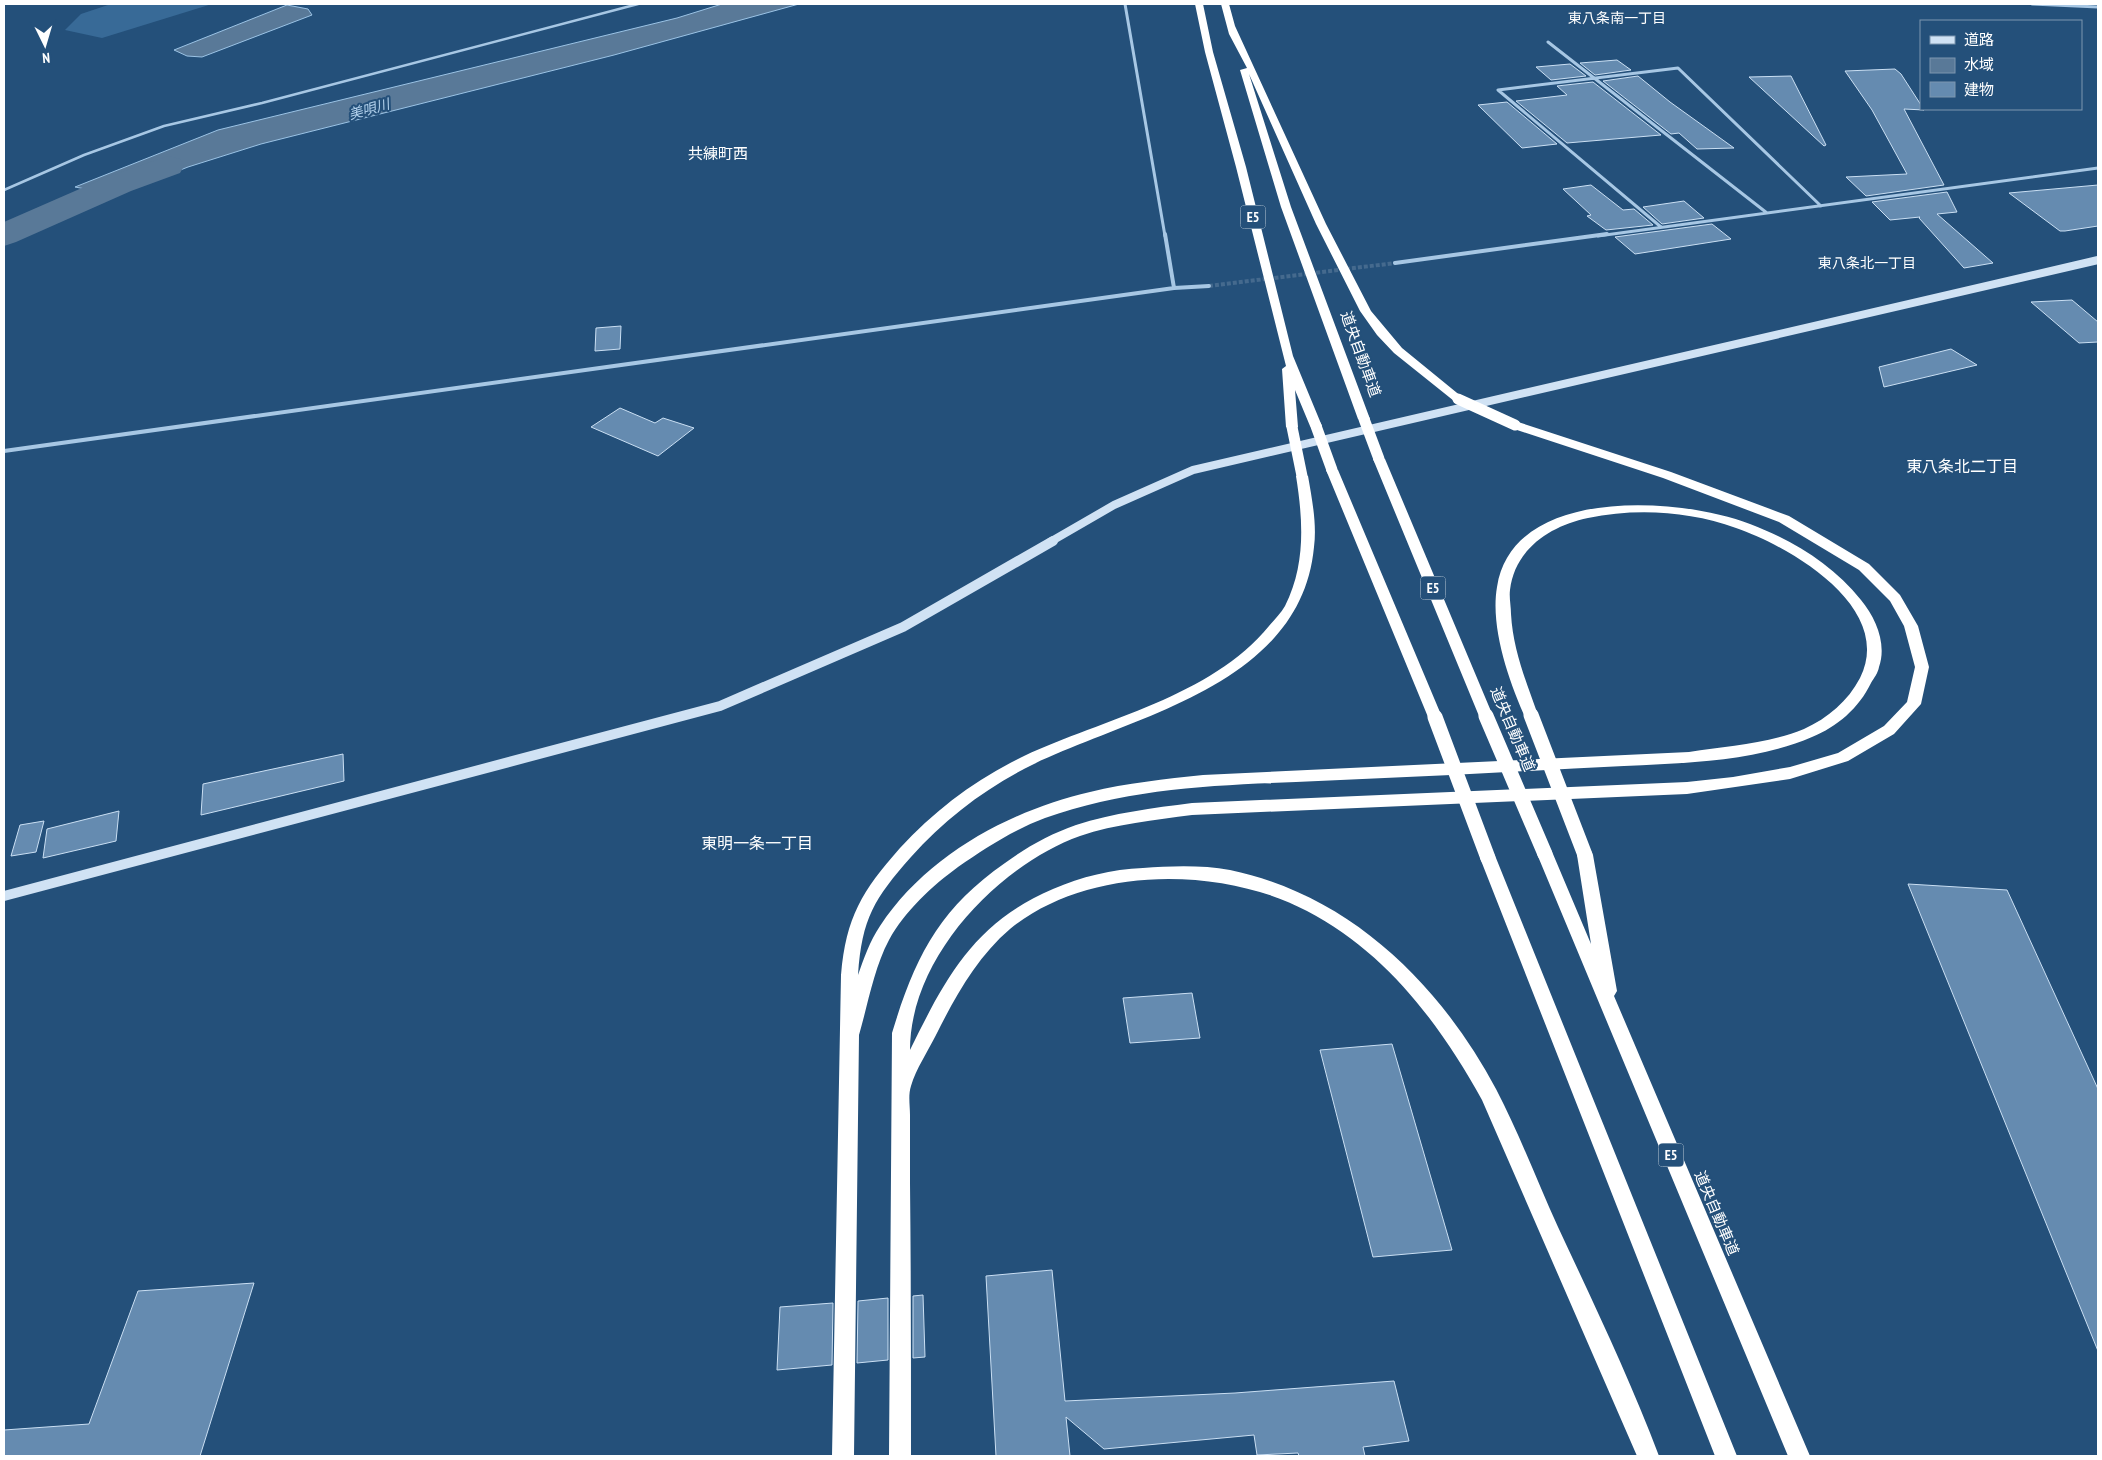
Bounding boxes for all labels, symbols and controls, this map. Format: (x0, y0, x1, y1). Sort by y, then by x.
district label: 東八条南一丁目 (1568, 9, 1666, 27)
north arrow (20, 20, 70, 70)
legend (1920, 20, 2082, 110)
text: 道路 (1964, 30, 1994, 49)
text: N (42, 49, 51, 67)
text: 水域 (1964, 55, 1994, 74)
text: 建物 (1964, 80, 1994, 99)
water label: 美唄川 (346, 94, 394, 123)
district label: 共練町西 (688, 144, 748, 163)
road number: E5 (1240, 206, 1266, 228)
district label: 東八条北一丁目 (1818, 254, 1916, 272)
street label: 道央自動車道 (1337, 308, 1385, 400)
district label: 東八条北二丁目 (1906, 456, 2018, 476)
road number: E5 (1420, 576, 1446, 600)
street label: 道央自動車道 (1487, 684, 1539, 774)
district label: 東明一条一丁目 (701, 833, 813, 853)
road number: E5 (1658, 1144, 1684, 1166)
street label: 道央自動車道 (1691, 1168, 1743, 1258)

